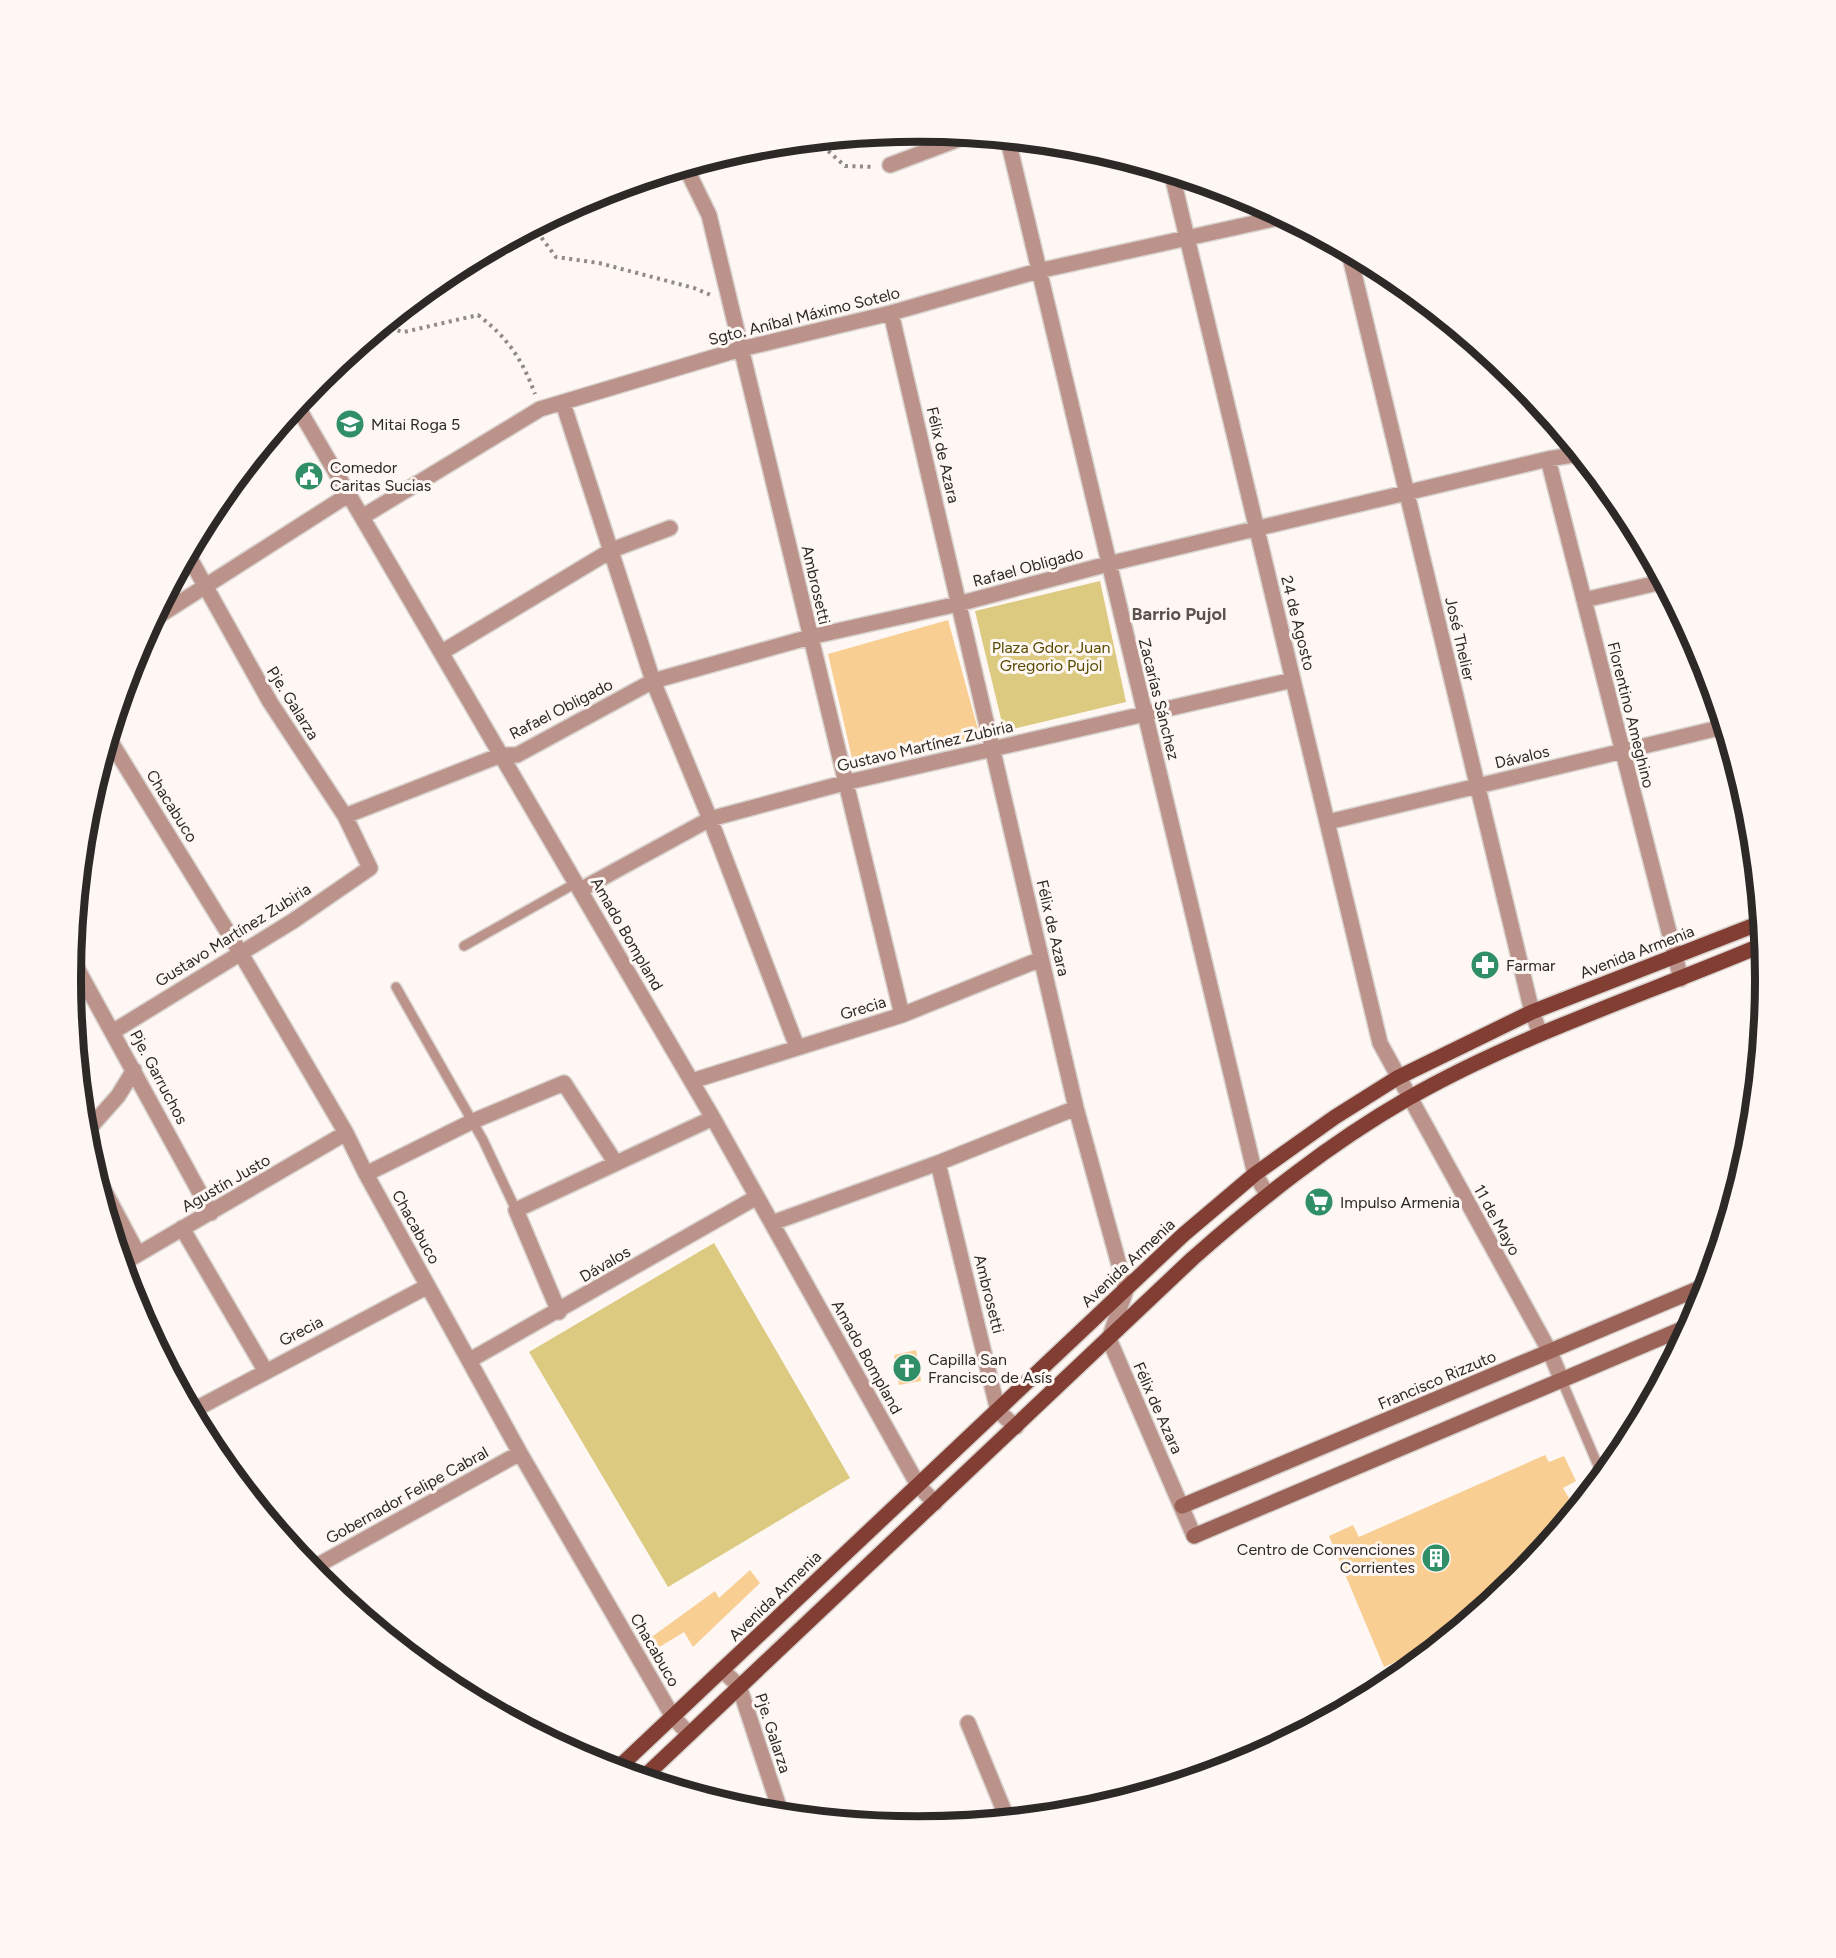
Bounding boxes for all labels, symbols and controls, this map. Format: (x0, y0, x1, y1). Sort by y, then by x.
street label: Sgto. Aníbal Máximo Sotelo (706, 283, 902, 349)
street label: Félix de Azara (923, 405, 963, 505)
school or university icon: Mitai Roga 5 (334, 408, 366, 440)
place label: Mitai Roga 5 (371, 415, 460, 434)
place label: Comedor Caritas Sucias (330, 458, 431, 495)
public building icon: Comedor Caritas Sucias (293, 460, 325, 492)
street label: Rafael Obligado (971, 543, 1085, 591)
street label: Ambrosetti (798, 544, 834, 626)
street label: 24 de Agosto (1277, 574, 1319, 672)
street label: José Thelier (1441, 595, 1479, 683)
district label: Barrio Pujol (1132, 603, 1226, 625)
street label: Zacarías Sánchez (1135, 636, 1183, 762)
park label: Plaza Gdor. Juan Gregorio Pujol (992, 638, 1110, 675)
street label: Florentino Ameghino (1604, 640, 1658, 790)
street label: Pje. Galarza (263, 663, 323, 743)
street label: Rafael Obligado (506, 675, 616, 743)
street label: Gustavo Martínez Zubiria (835, 717, 1015, 775)
street label: Dávalos (1493, 741, 1551, 773)
street label: Chacabuco (142, 766, 202, 846)
street label: Amado Bompland (587, 874, 667, 994)
street label: Félix de Azara (1033, 878, 1073, 978)
street label: Gustavo Martínez Zubiria (152, 879, 314, 991)
street label: Avenida Armenia (1577, 921, 1697, 983)
pharmacy icon: Farmar (1469, 949, 1501, 981)
place label: Farmar (1506, 956, 1556, 975)
street label: Grecia (838, 992, 888, 1024)
street label: Pje. Garruchos (126, 1027, 192, 1127)
street label: Agustín Justo (178, 1150, 274, 1216)
street label: 11 de Mayo (1470, 1181, 1524, 1259)
supermarket icon: Impulso Armenia (1303, 1186, 1335, 1218)
street label: Chacabuco (388, 1187, 444, 1267)
place label: Impulso Armenia (1340, 1193, 1460, 1212)
street label: Avenida Armenia (1077, 1215, 1179, 1311)
street label: Dávalos (576, 1242, 634, 1286)
street label: Ambrosetti (970, 1253, 1008, 1335)
street label: Amado Bompland (828, 1297, 906, 1417)
street label: Grecia (276, 1312, 326, 1350)
street label: Francisco Rizzuto (1375, 1347, 1499, 1413)
place label: Capilla San Francisco de Asís (928, 1350, 1052, 1387)
church icon: Capilla San Francisco de Asís (891, 1352, 923, 1384)
street label: Félix de Azara (1129, 1359, 1187, 1457)
street label: Gobernador Felipe Cabral (322, 1442, 492, 1548)
place label: Centro de Convenciones Corrientes (1237, 1540, 1415, 1577)
building icon: Centro de Convenciones Corrientes (1420, 1542, 1452, 1574)
street label: Avenida Armenia (725, 1547, 825, 1645)
street label: Chacabuco (626, 1610, 684, 1690)
street label: Pje. Galarza (751, 1691, 795, 1775)

